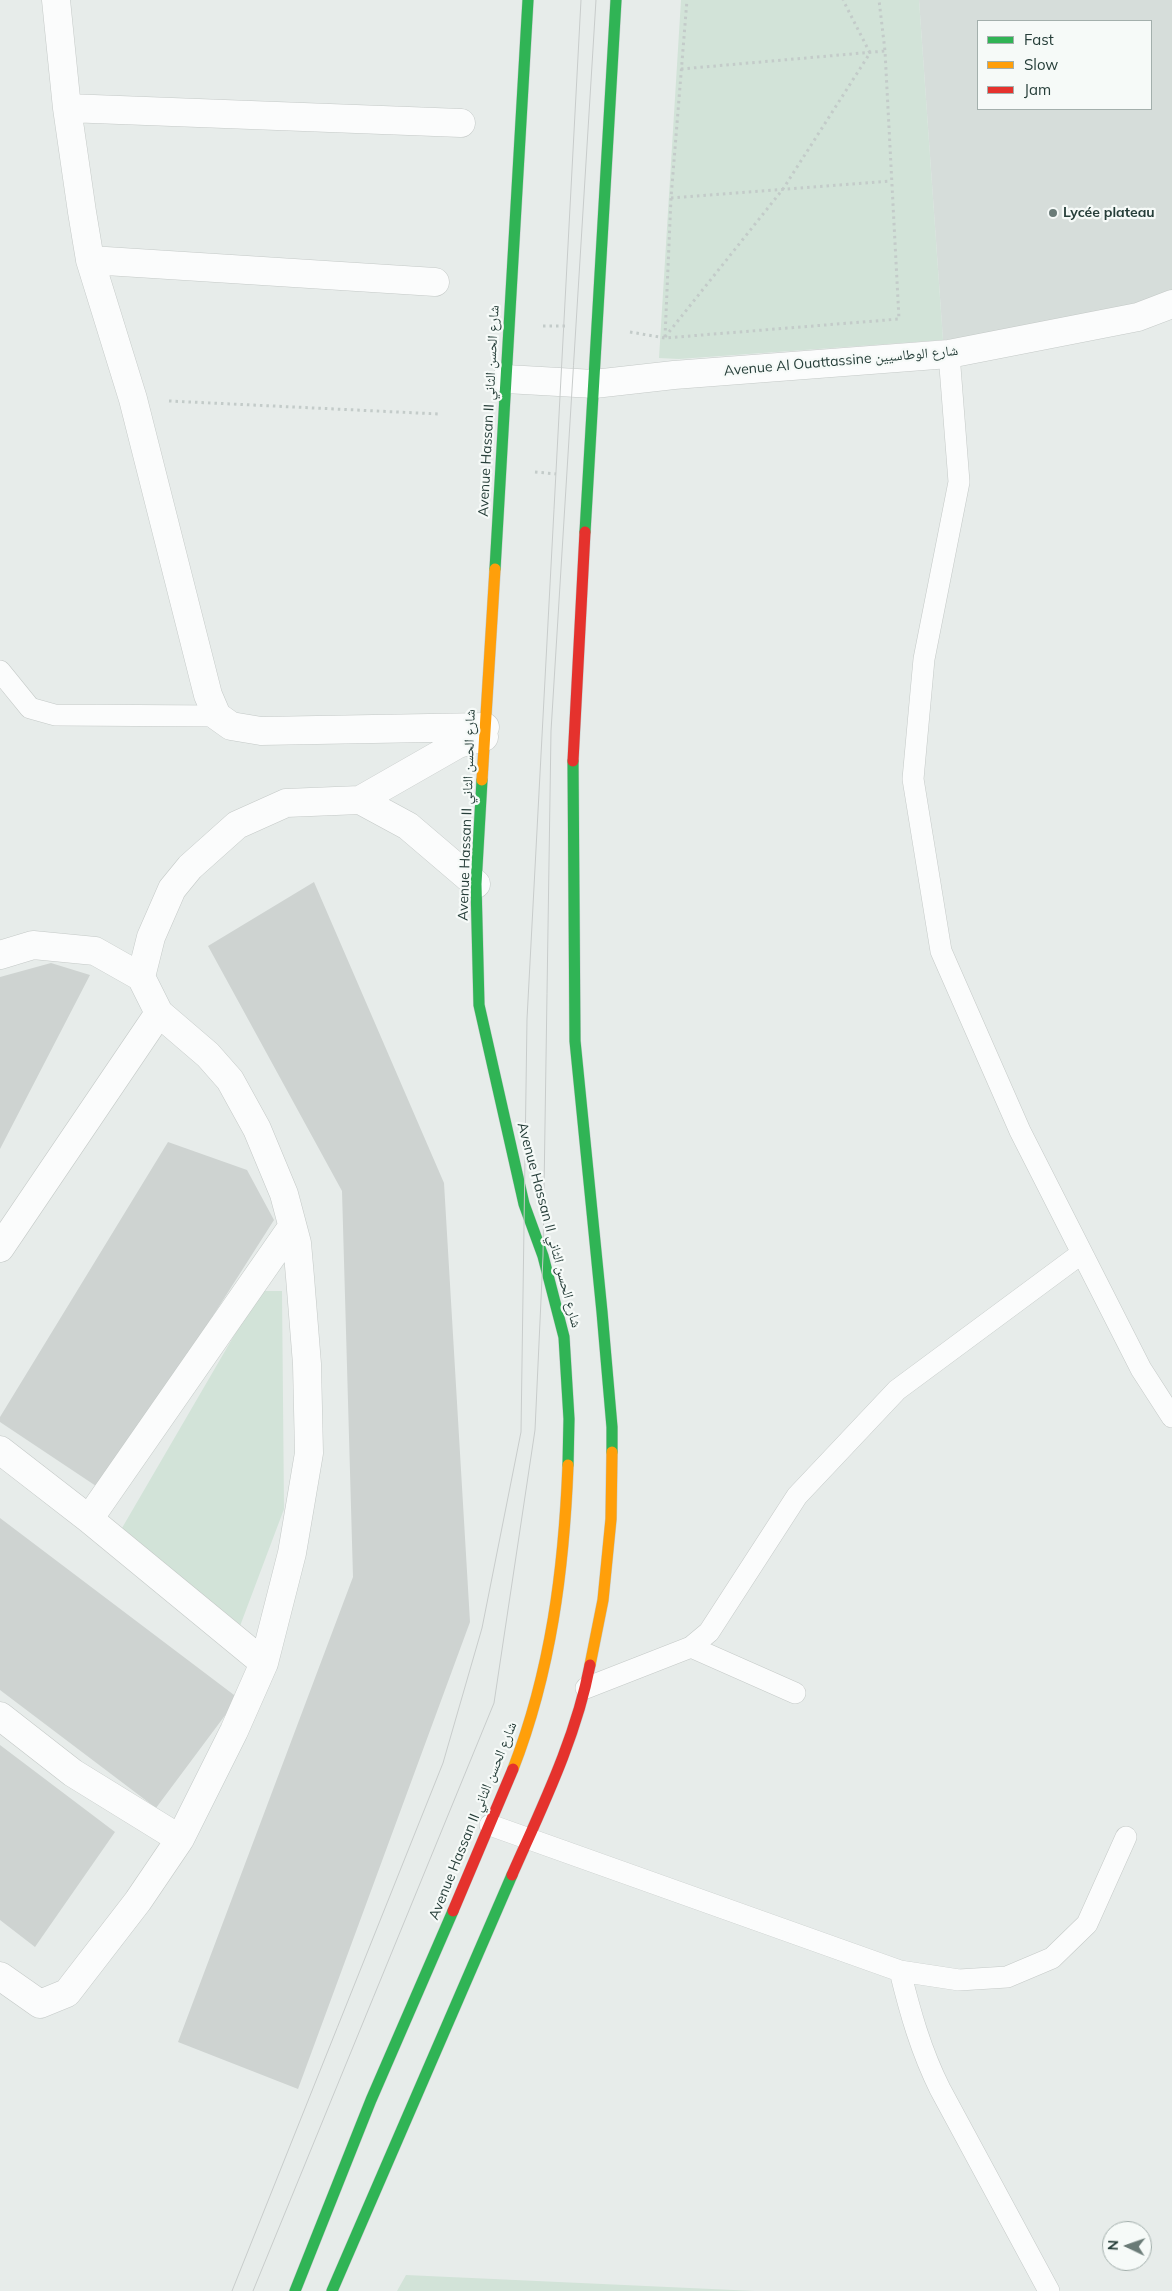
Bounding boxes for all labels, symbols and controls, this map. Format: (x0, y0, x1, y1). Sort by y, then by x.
legend (977, 20, 1152, 110)
text: Fast (1024, 30, 1054, 49)
text: Slow (1024, 55, 1058, 74)
text: Jam (1024, 80, 1051, 99)
place label: Lycée plateau (1063, 205, 1155, 221)
marker: Lycée plateau (1047, 207, 1059, 219)
street label: Avenue Hassan II شارع الحسن الثاني (475, 305, 503, 517)
street label: Avenue Al Ouattassine شارع الوطاسيين (723, 342, 959, 380)
street label: Avenue Hassan II شارع الحسن الثاني (455, 709, 479, 921)
street label: Avenue Hassan II شارع الحسن الثاني (513, 1120, 585, 1330)
street label: Avenue Hassan II شارع الحسن الثاني (426, 1720, 520, 1922)
north arrow (1102, 2221, 1152, 2271)
text: N (1104, 2240, 1122, 2251)

